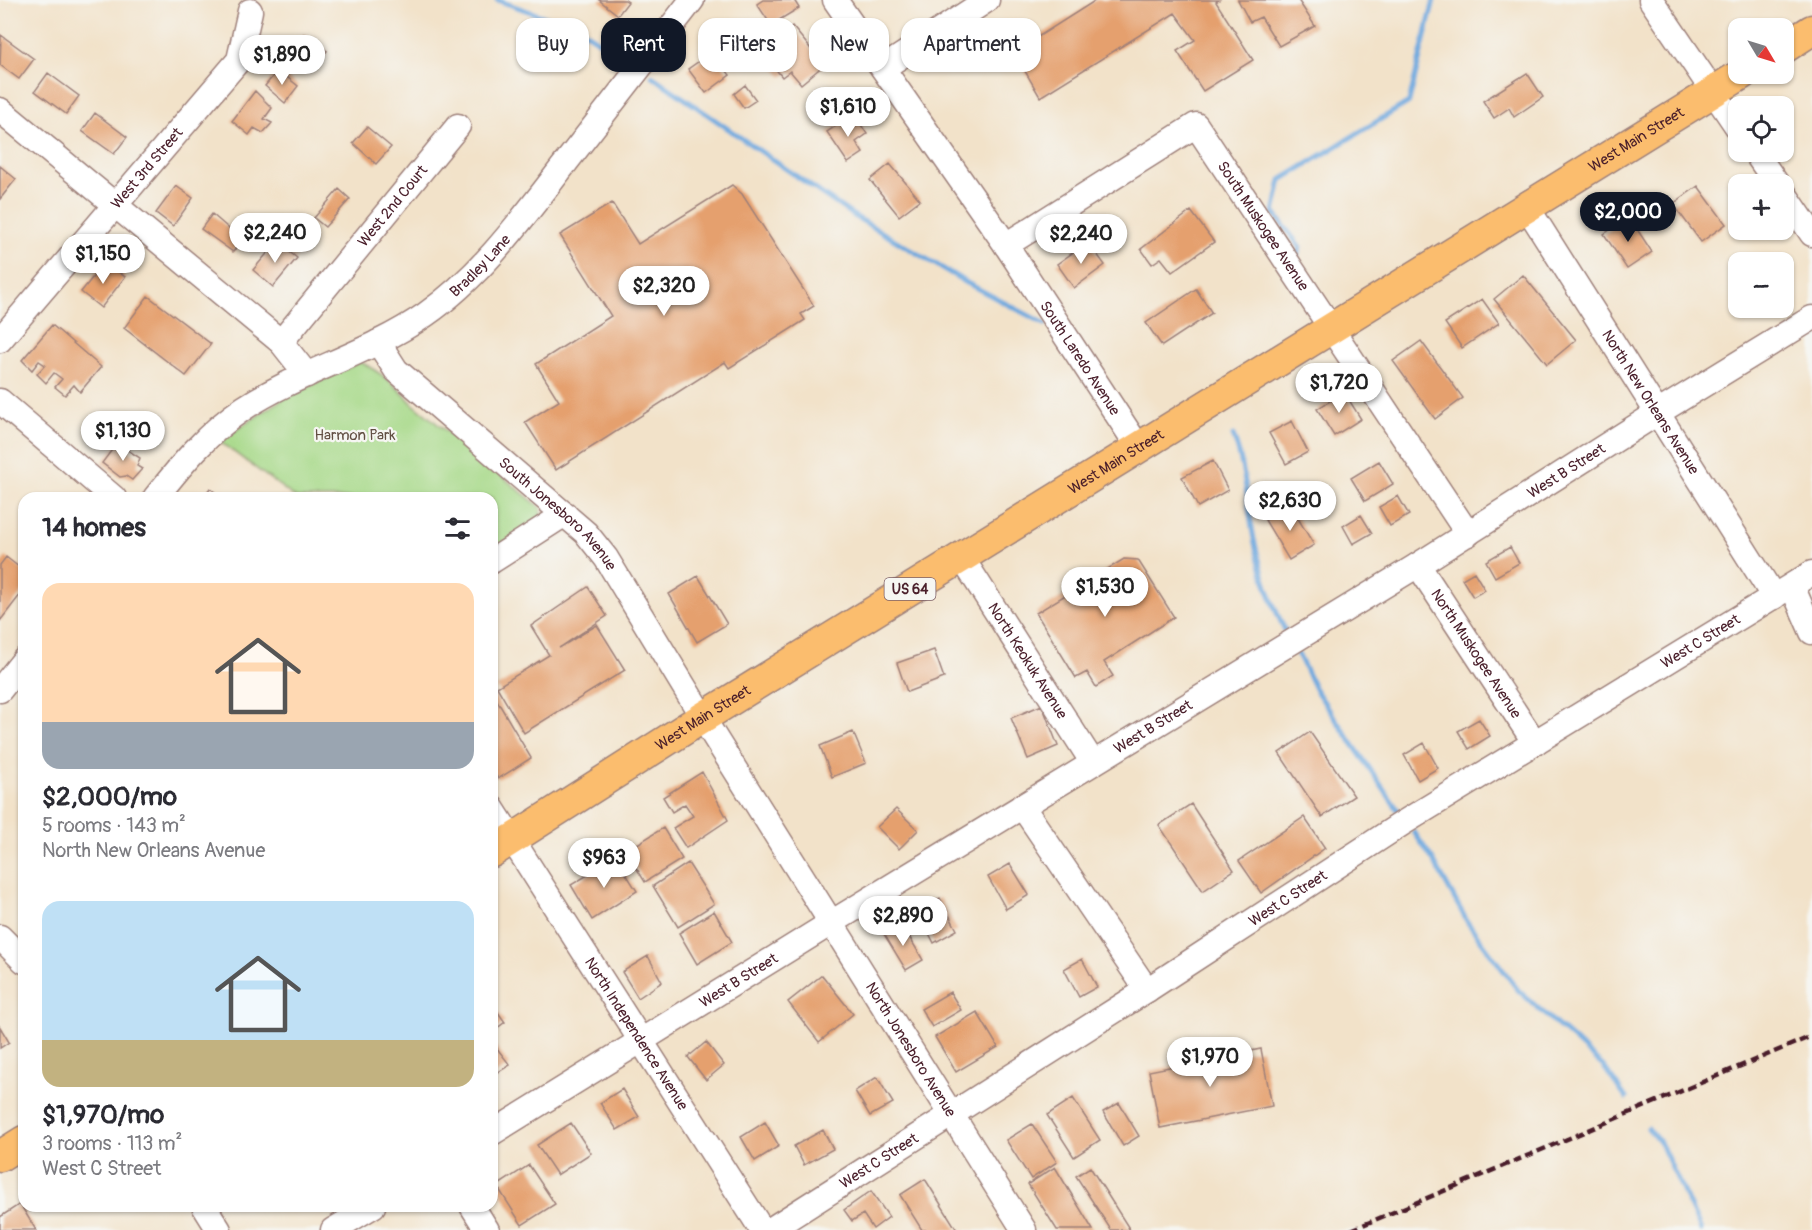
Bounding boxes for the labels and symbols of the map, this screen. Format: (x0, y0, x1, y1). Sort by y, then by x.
north arrow (1728, 18, 1794, 84)
pin: $1,890 (233, 35, 331, 86)
pin: $1,610 (799, 87, 897, 138)
street label: West Main Street (1585, 102, 1688, 176)
street label: West 3rd Street (107, 123, 187, 213)
street label: South Muskogee Avenue (1213, 157, 1313, 295)
street label: West 2nd Court (353, 160, 432, 251)
pin: $2,000 (1579, 192, 1677, 243)
pin: $2,240 (226, 213, 324, 264)
pin: $2,240 (1032, 214, 1130, 265)
street label: Bradley Lane (446, 230, 515, 301)
pin: $1,150 (54, 234, 152, 285)
pin: $2,320 (615, 266, 713, 317)
street label: South Laredo Avenue (1036, 297, 1125, 420)
street label: North New Orleans Avenue (1598, 326, 1704, 479)
pin: $1,720 (1290, 363, 1388, 414)
pin: $1,130 (74, 411, 172, 462)
street label: West Main Street (1065, 424, 1168, 498)
park label: Harmon Park (314, 426, 396, 445)
street label: West B Street (1524, 439, 1610, 503)
street label: South Jonesboro Avenue (495, 453, 621, 574)
pin: $2,630 (1241, 481, 1339, 532)
pin: $1,530 (1056, 567, 1154, 618)
road number: US 64 (884, 578, 936, 600)
street label: North Muskogee Avenue (1427, 585, 1526, 722)
street label: North Keokuk Avenue (984, 599, 1072, 723)
street label: West C Street (1657, 609, 1744, 673)
street label: West Main Street (652, 680, 755, 755)
street label: West B Street (1110, 695, 1197, 758)
pin: $963 (568, 838, 640, 889)
street label: West C Street (1245, 865, 1331, 931)
pin: $2,890 (854, 896, 952, 947)
street label: West B Street (696, 948, 782, 1012)
street label: North Independence Avenue (581, 954, 693, 1114)
street label: North Jonesboro Avenue (861, 979, 960, 1121)
pin: $1,970 (1161, 1037, 1259, 1088)
street label: West C Street (836, 1128, 922, 1193)

